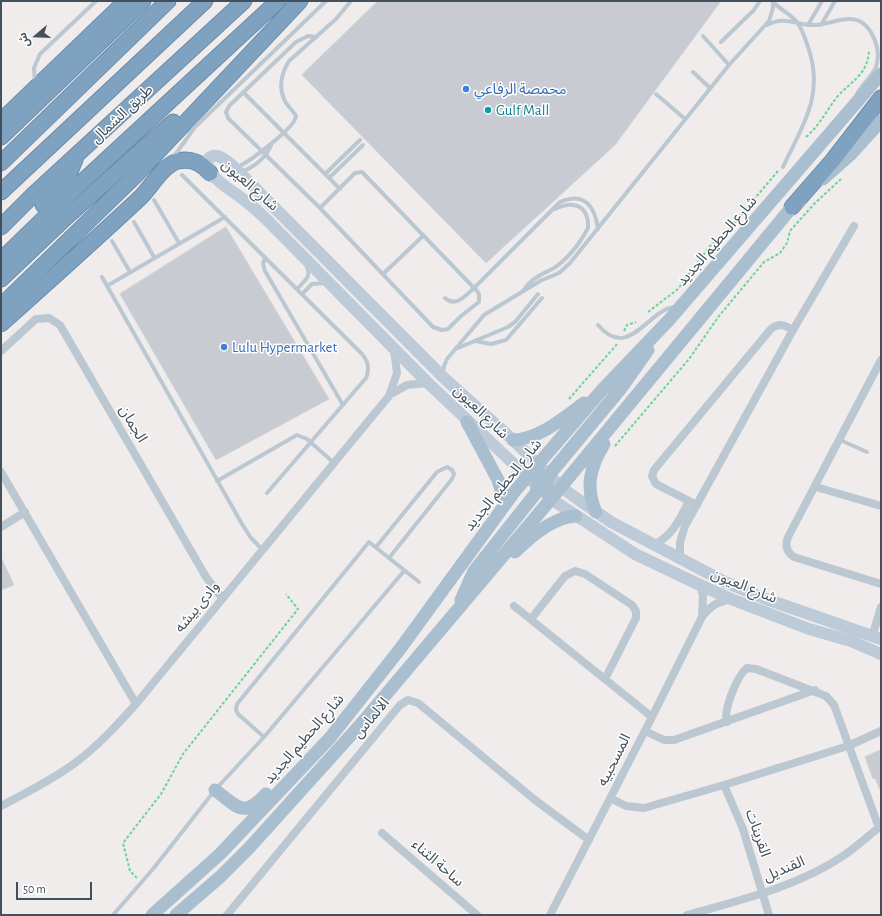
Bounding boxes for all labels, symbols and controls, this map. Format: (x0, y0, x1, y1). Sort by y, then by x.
north arrow (16, 16, 56, 56)
text: ش (17, 31, 32, 49)
place label: محمصة الرفاعي (474, 80, 567, 98)
street label: طريق الشمال (87, 81, 157, 147)
marker: محمصة الرفاعي (461, 84, 471, 94)
place label: Gulf Mall (496, 101, 549, 119)
marker: Gulf Mall (483, 105, 493, 115)
street label: شارع العيون (218, 155, 282, 215)
street label: شارع الحطيم الجديد (673, 192, 761, 290)
place label: Lulu Hypermarket (232, 338, 337, 356)
marker: Lulu Hypermarket (219, 342, 229, 352)
street label: شارع العيون (450, 381, 512, 443)
street label: الجمان (115, 402, 151, 446)
street label: شارع الحطيم الجديد (460, 435, 546, 535)
street label: شارع العيون (708, 565, 780, 607)
street label: وادى بيشه (171, 578, 223, 636)
street label: شارع الحطيم الجديد (260, 690, 348, 788)
street label: الالماس (349, 694, 393, 742)
street label: المسحبيه (593, 731, 635, 789)
street label: القرينات (741, 807, 775, 859)
street label: ساحة الثناء (408, 835, 468, 891)
street label: القنديل (760, 852, 808, 886)
scale bar (18, 874, 94, 900)
text: 50 m (23, 883, 46, 895)

